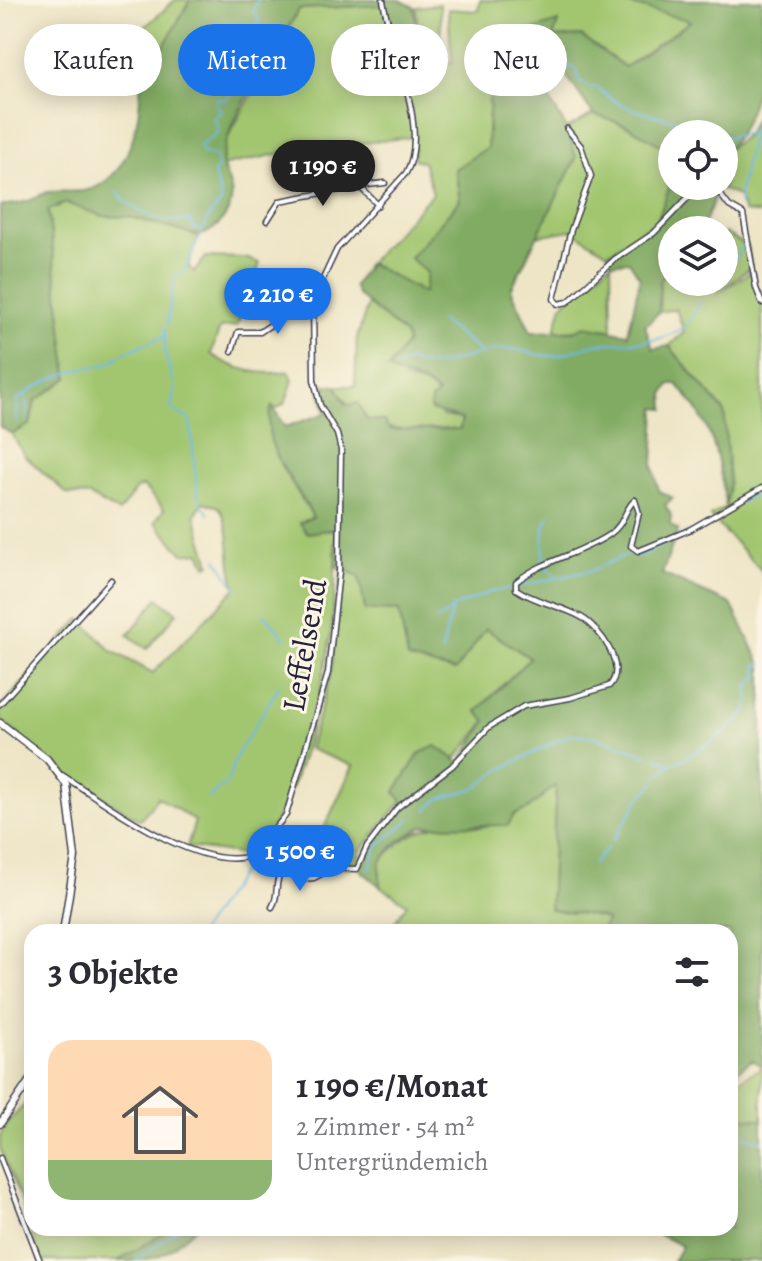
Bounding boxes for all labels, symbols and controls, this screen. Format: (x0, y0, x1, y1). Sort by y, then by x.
chip: Kaufen (24, 24, 162, 96)
chip: Mieten (178, 24, 315, 96)
chip: Filter (331, 24, 448, 96)
chip: Neu (464, 24, 567, 96)
map controls (658, 120, 738, 296)
button: locate (658, 120, 738, 200)
pin: 1 190 € (249, 140, 397, 208)
text: 1 190 € (289, 148, 357, 183)
button: layers (658, 216, 738, 296)
pin: 2 210 € (204, 268, 352, 336)
text: 2 210 € (242, 276, 314, 311)
street label: Leffelsend (271, 574, 337, 715)
pin: 1 500 € (226, 825, 374, 893)
text: 1 500 € (265, 833, 335, 868)
text: 3 Objekte (48, 949, 178, 996)
icon: filters (670, 950, 714, 994)
text: 1 190 €/Monat (296, 1062, 488, 1109)
icon: home (112, 1072, 208, 1168)
text: 2 Zimmer · 54 m² (296, 1109, 474, 1144)
text: Untergründemich (296, 1144, 488, 1179)

